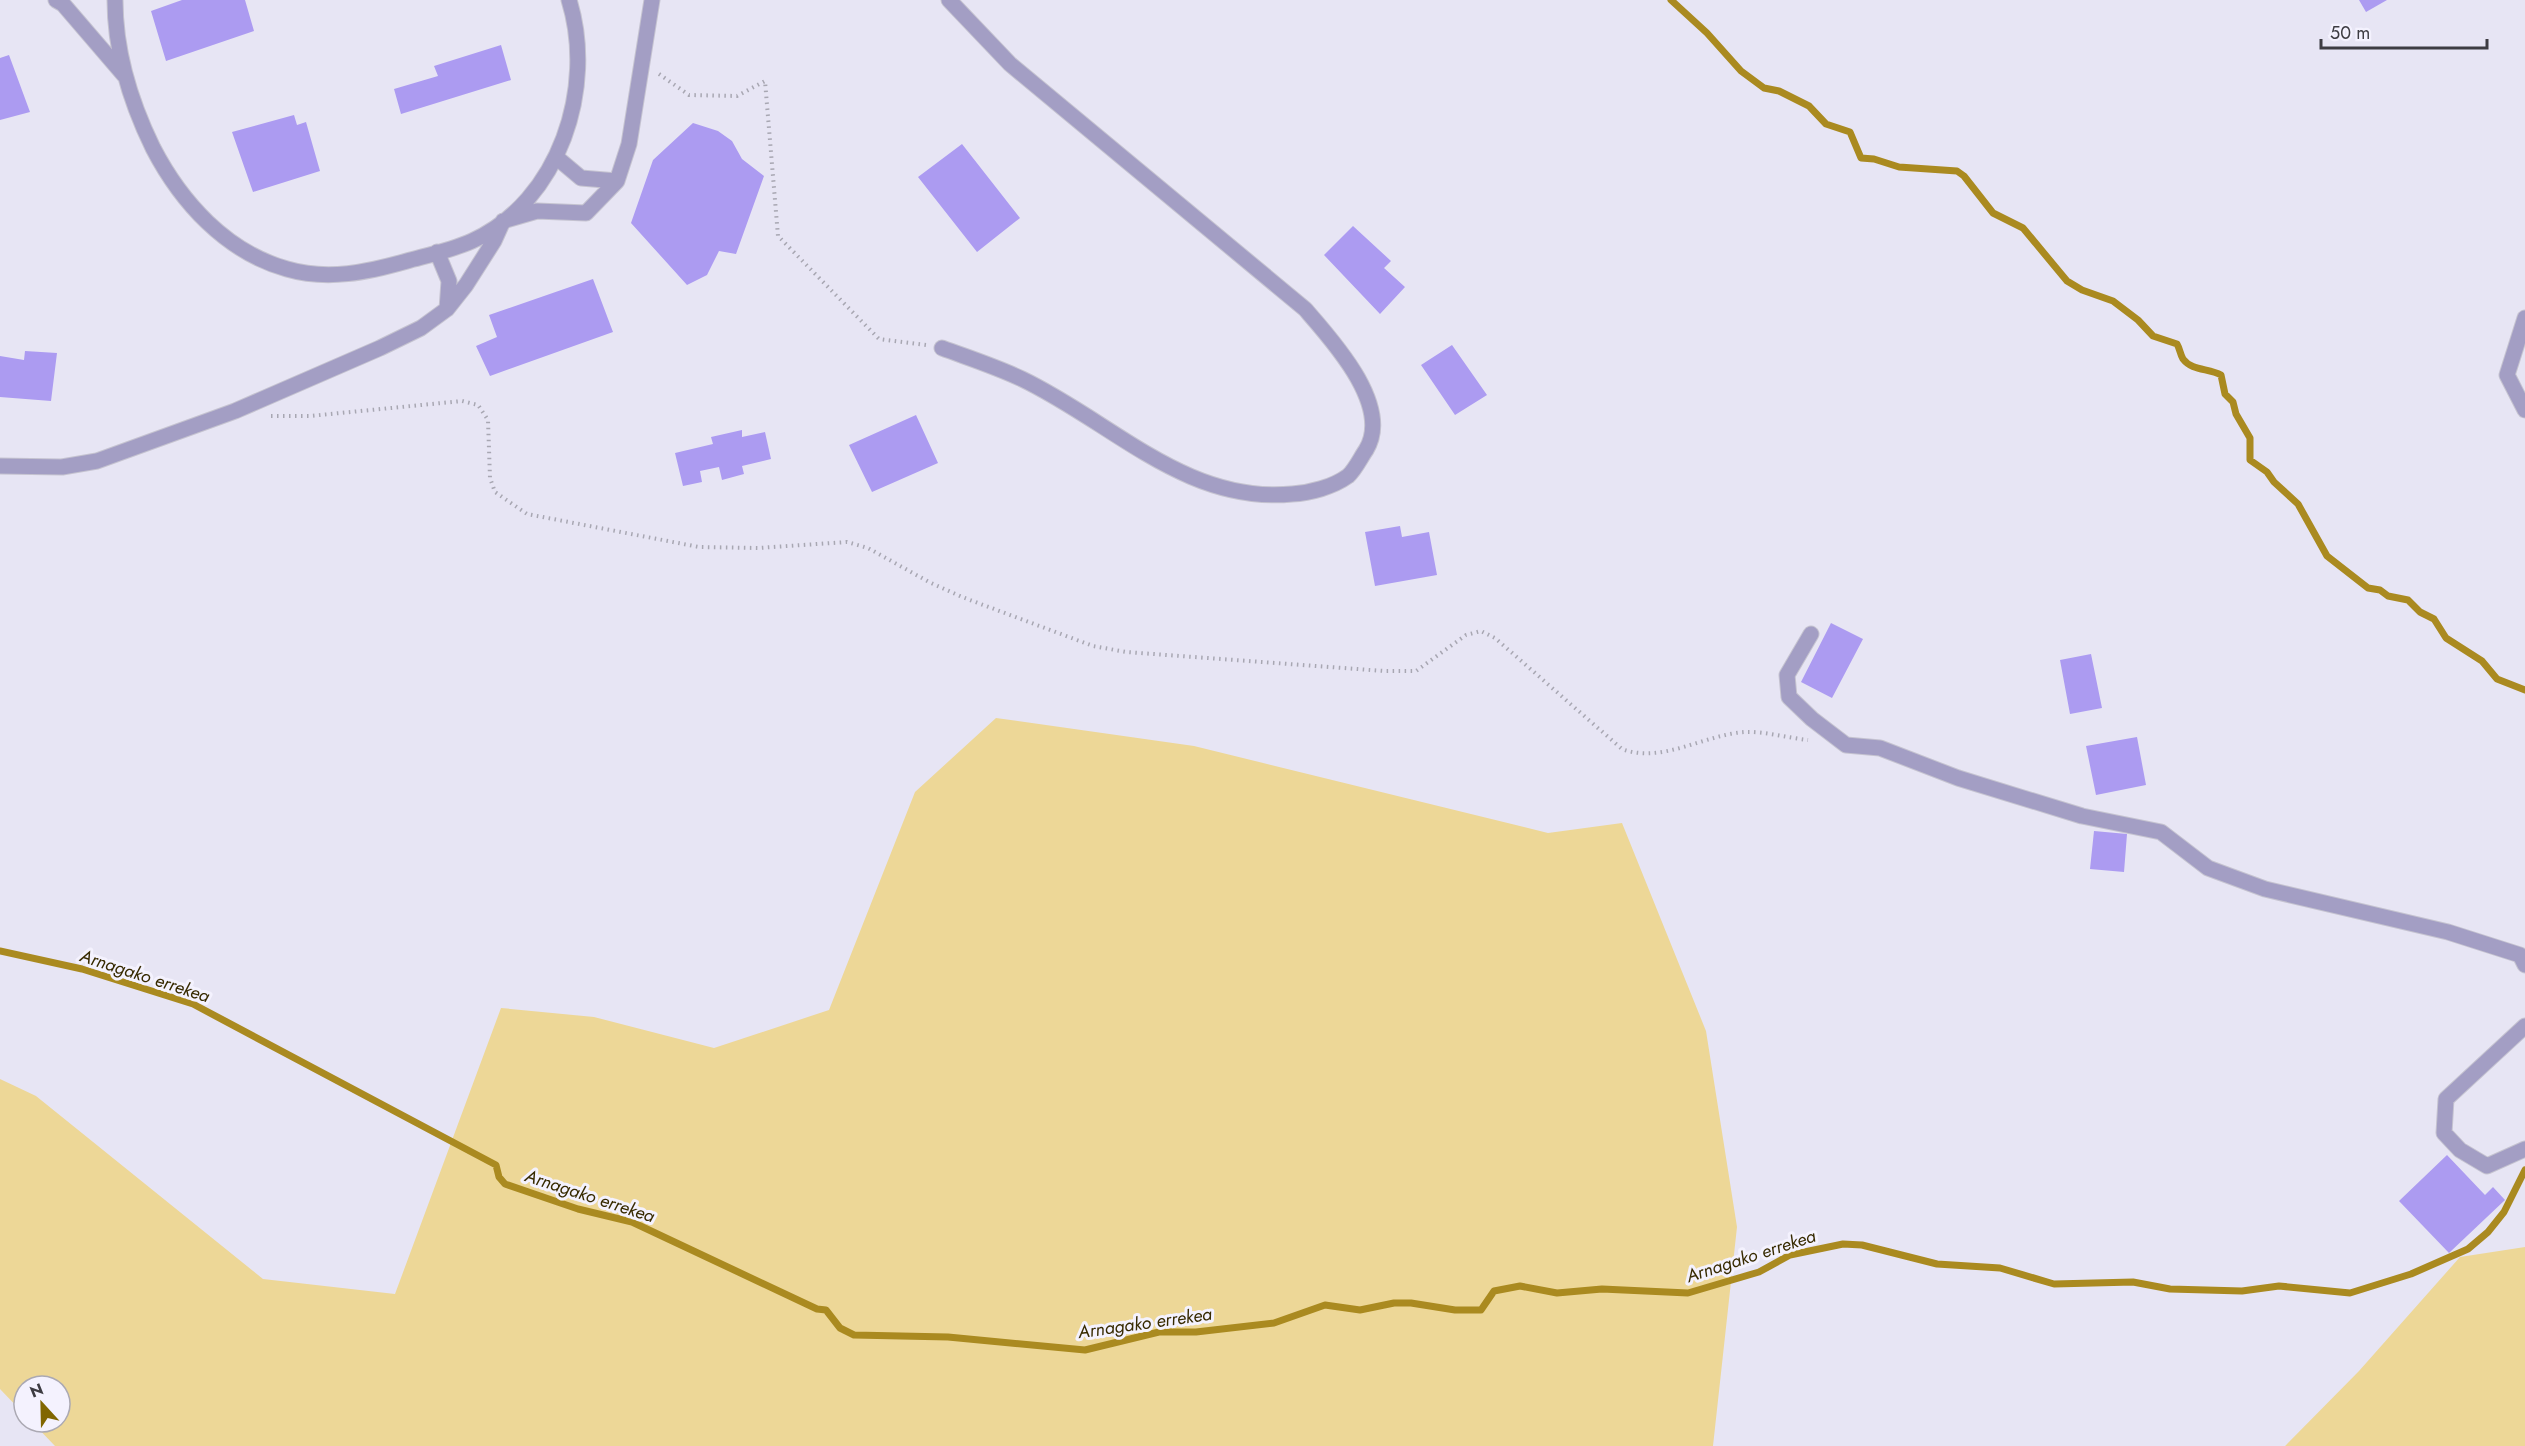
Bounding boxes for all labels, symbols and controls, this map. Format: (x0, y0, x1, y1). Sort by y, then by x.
scale bar (2321, 12, 2488, 50)
text: 50 m (2330, 20, 2370, 46)
water label: Arnagako errekea (76, 942, 213, 1009)
water label: Arnagako errekea (521, 1162, 658, 1229)
water label: Arnagako errekea (1682, 1223, 1819, 1290)
water label: Arnagako errekea (1075, 1301, 1214, 1345)
north arrow (12, 1374, 72, 1434)
text: N (26, 1378, 47, 1404)

